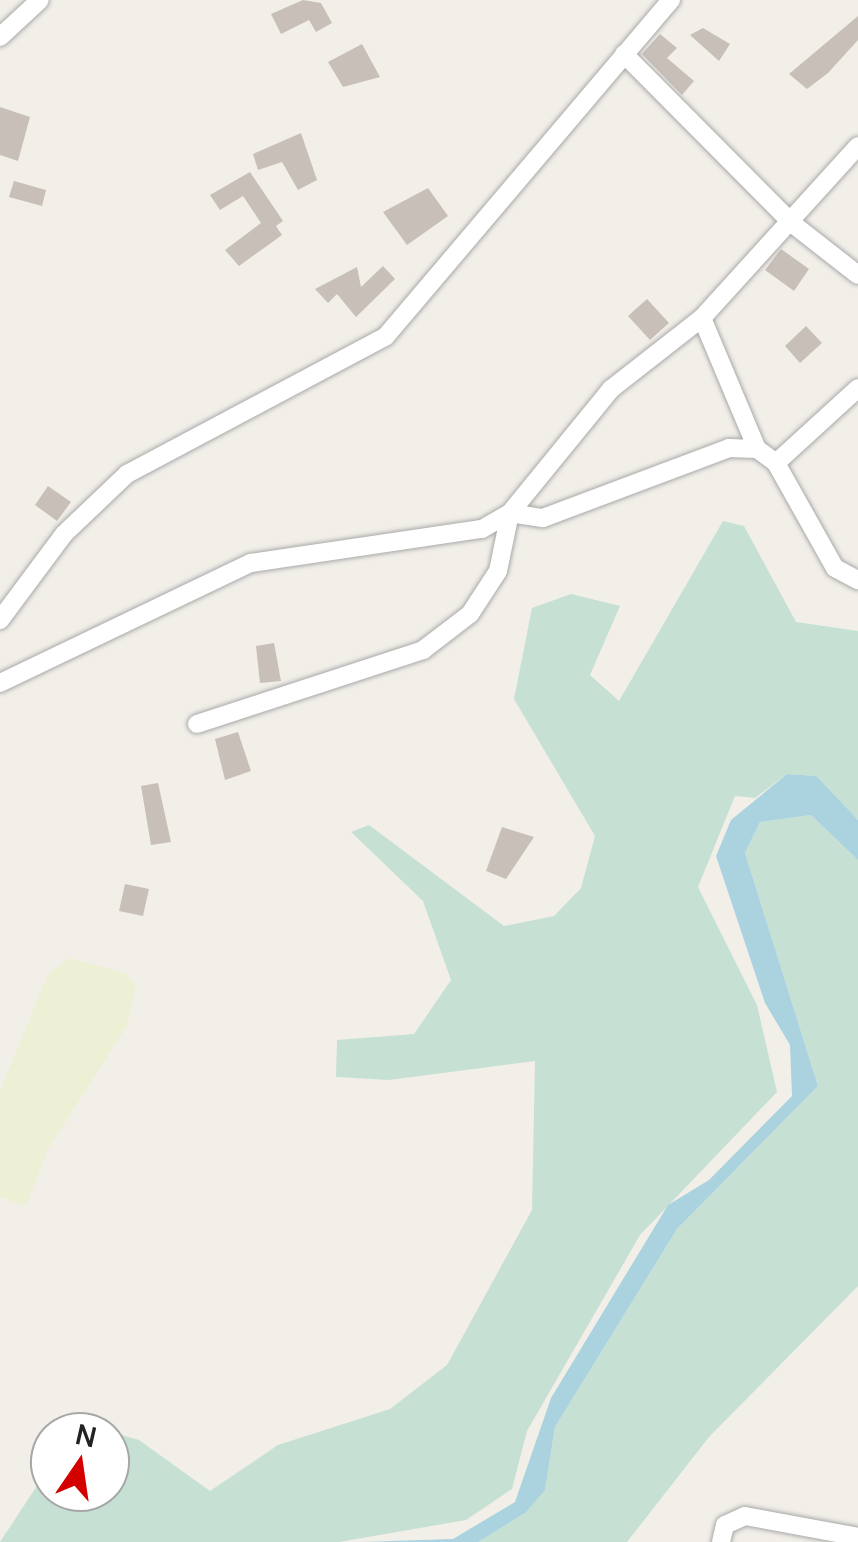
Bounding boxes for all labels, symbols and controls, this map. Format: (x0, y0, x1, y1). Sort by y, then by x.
north arrow (30, 1412, 130, 1512)
text: N (72, 1414, 100, 1455)

